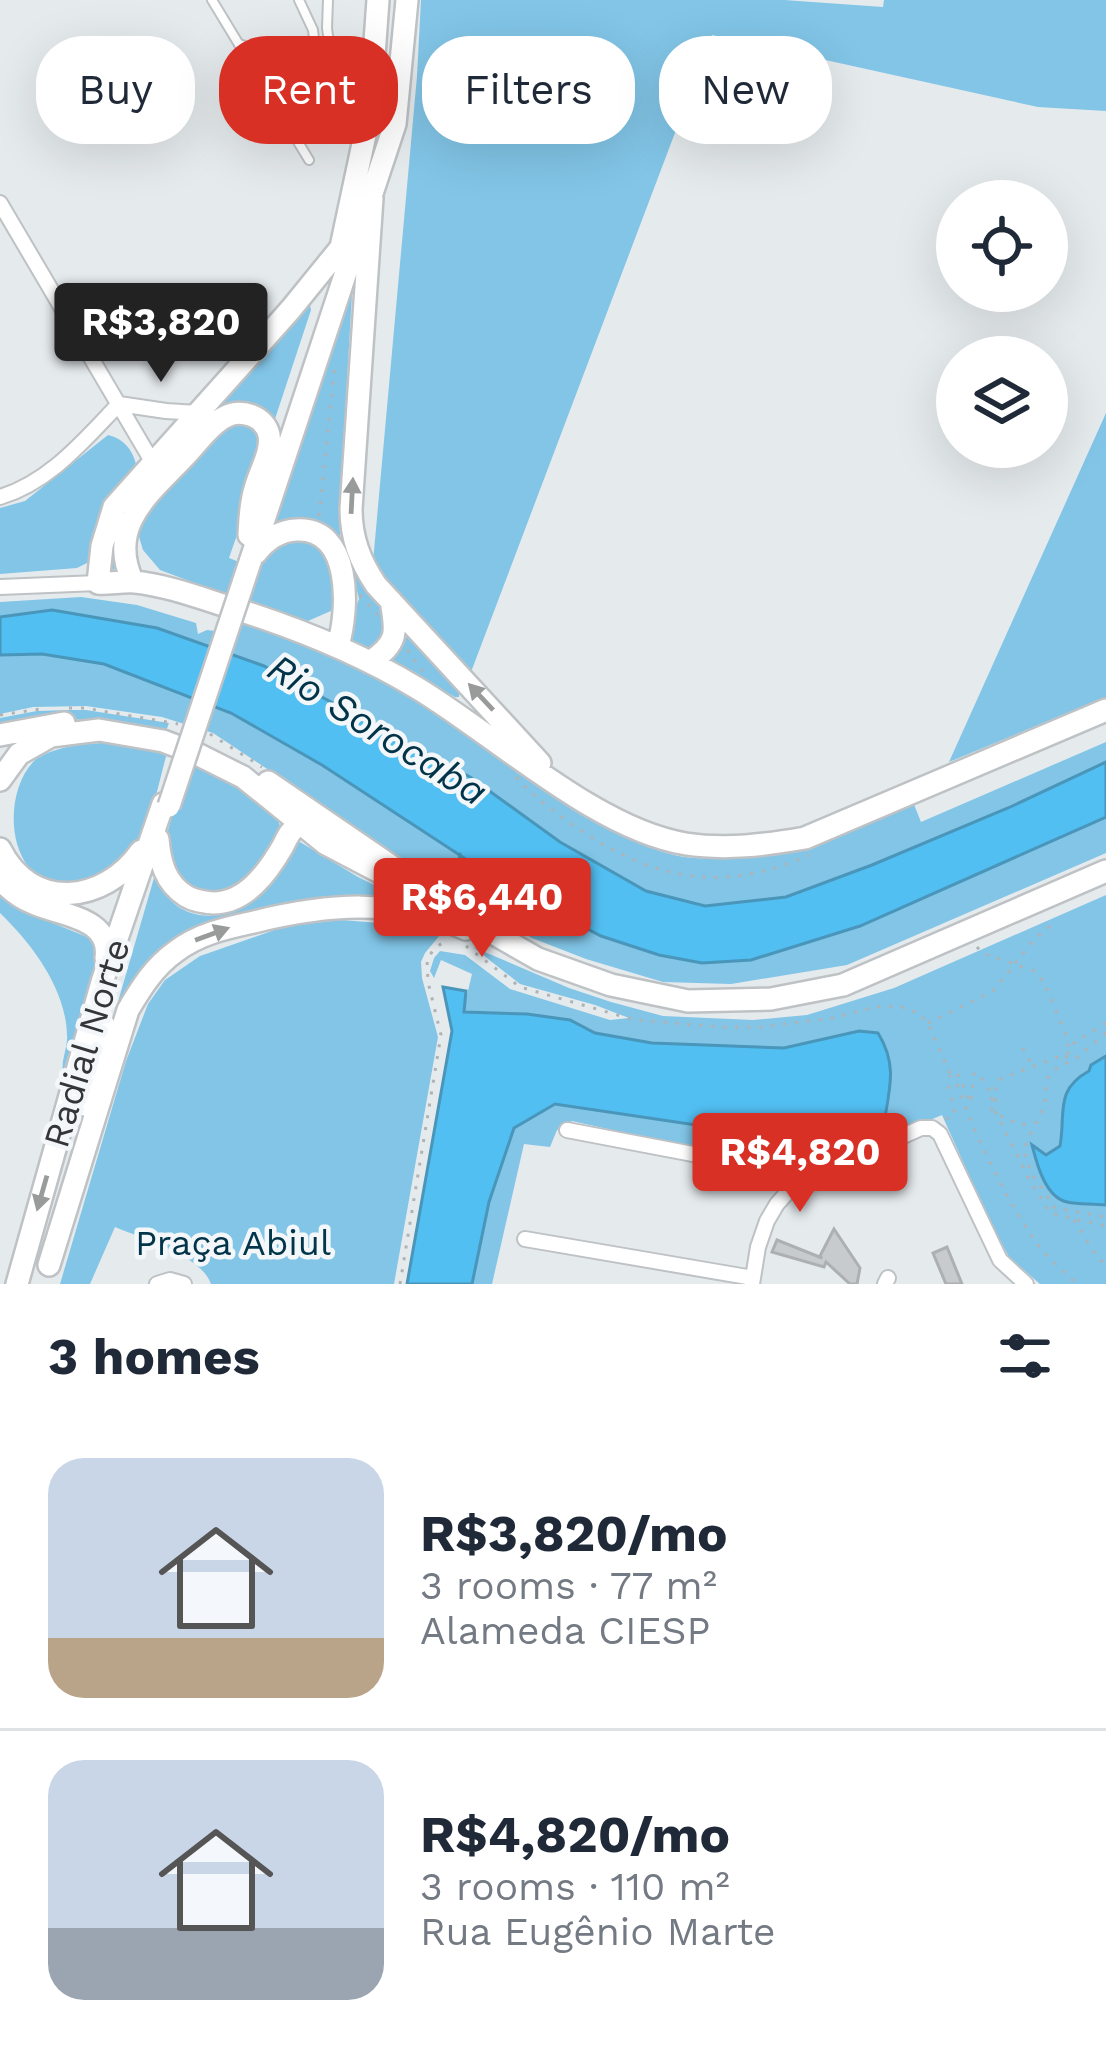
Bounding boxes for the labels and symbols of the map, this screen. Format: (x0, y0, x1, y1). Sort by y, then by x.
pin: R$3,820 (50, 283, 272, 385)
one-way arrow (343, 476, 362, 514)
water label: Rio Sorocaba (260, 644, 496, 815)
one-way arrow (467, 682, 495, 711)
pin: R$6,440 (371, 858, 593, 960)
one-way arrow (195, 924, 231, 942)
street label: Radial Norte (35, 934, 139, 1153)
pin: R$4,820 (689, 1113, 911, 1215)
one-way arrow (32, 1175, 51, 1212)
park label: Praça Abiul (135, 1222, 331, 1264)

